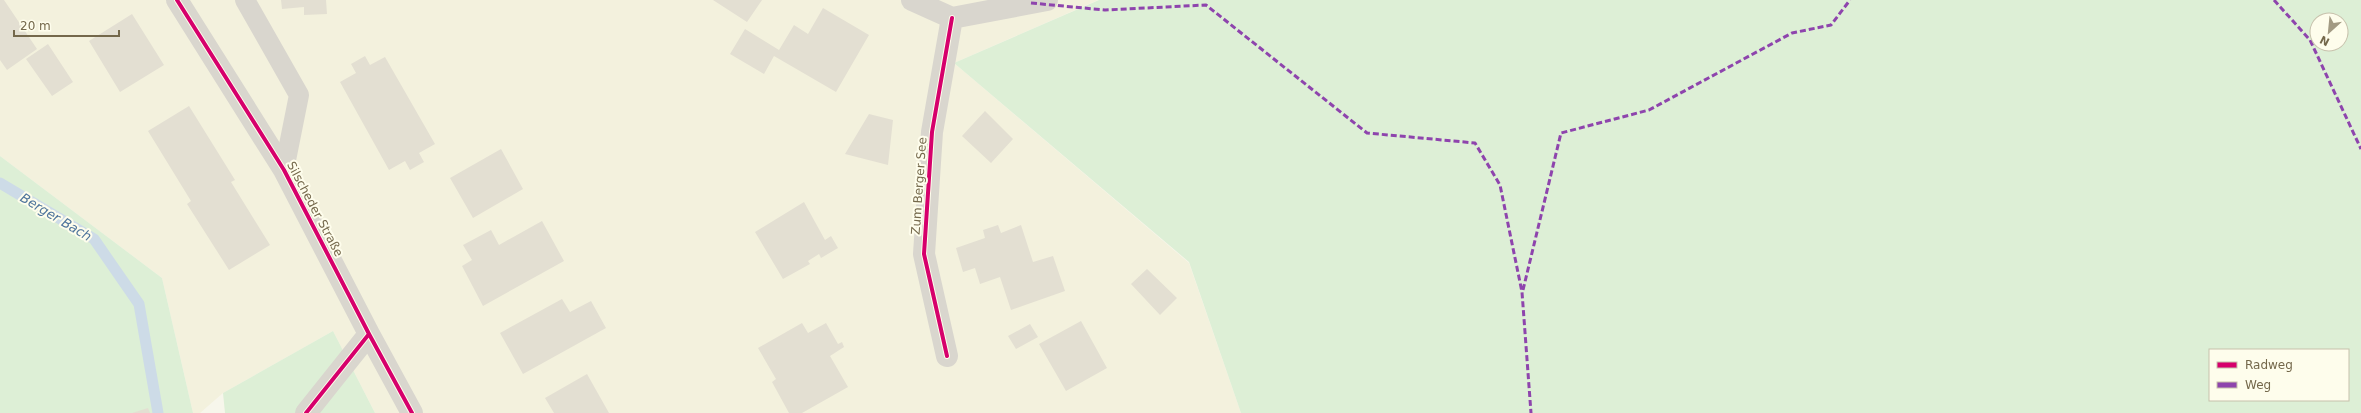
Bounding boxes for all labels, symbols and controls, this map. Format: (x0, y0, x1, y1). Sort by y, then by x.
scale bar (14, 12, 119, 38)
north arrow (2309, 12, 2349, 52)
text: 20 m (20, 19, 51, 33)
text: N (2318, 33, 2332, 48)
street label: Zum Berger See (909, 137, 929, 235)
street label: Silscheder Straße (284, 159, 346, 259)
water label: Berger Bach (18, 190, 94, 244)
legend (2209, 349, 2349, 401)
text: Radweg (2245, 358, 2293, 372)
text: Weg (2245, 378, 2271, 392)

